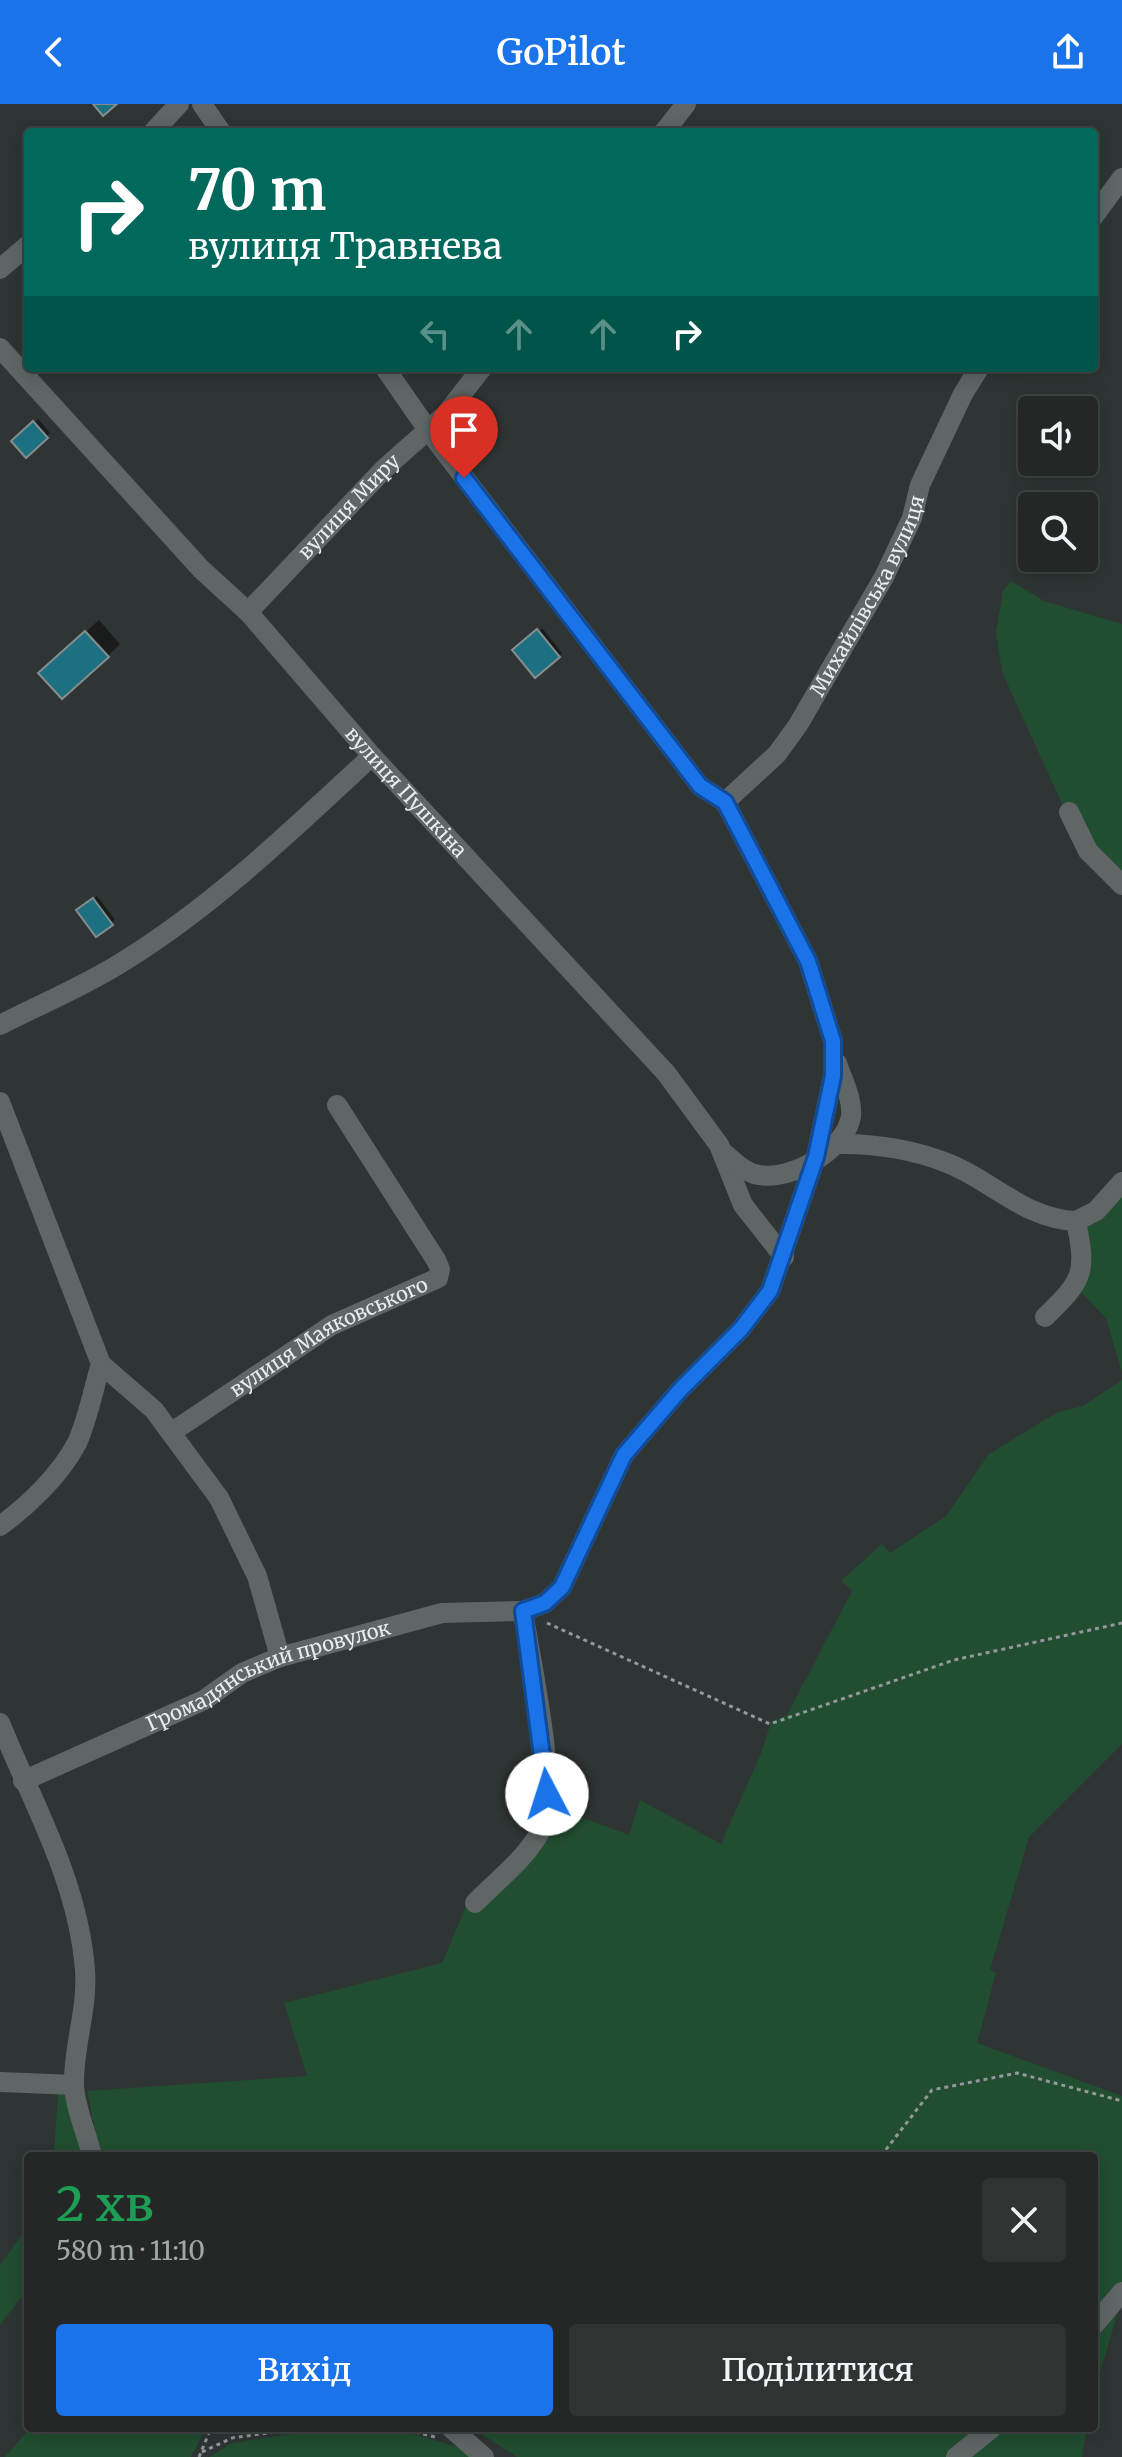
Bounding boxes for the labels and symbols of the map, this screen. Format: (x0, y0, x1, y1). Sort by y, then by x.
pin (430, 396, 498, 478)
street label: вулиця Миру (292, 448, 405, 564)
street label: Михайлівська вулиця (805, 493, 929, 700)
street label: вулиця Пушкіна (340, 721, 473, 862)
street label: вулиця Маяковського (225, 1271, 432, 1402)
street label: Громадянський провулок (142, 1615, 393, 1736)
position arrow (505, 1752, 589, 1836)

